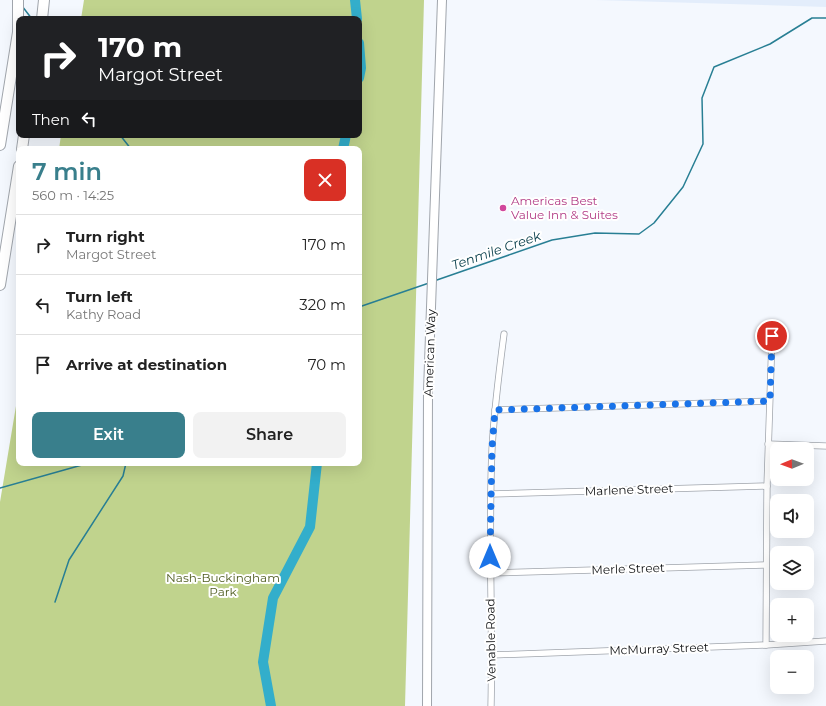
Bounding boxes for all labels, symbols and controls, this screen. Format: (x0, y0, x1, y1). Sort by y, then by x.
text: 170 m (98, 30, 182, 64)
icon: right (32, 32, 84, 84)
text: Margot Street (98, 64, 223, 86)
icon: left (78, 108, 100, 130)
text: Then (32, 110, 70, 129)
text: 7 min (32, 157, 102, 186)
button: close (304, 159, 346, 201)
text: 560 m · 14:25 (32, 187, 114, 203)
place label: Americas Best Value Inn & Suites (511, 193, 618, 222)
marker: Americas Best Value Inn & Suites (498, 203, 508, 213)
text: Turn right (66, 227, 145, 246)
water label: Tenmile Creek (449, 227, 544, 273)
icon: right (32, 234, 54, 256)
text: 170 m (302, 235, 346, 254)
text: Margot Street (66, 246, 156, 262)
text: Turn left (66, 287, 133, 306)
icon: left (32, 294, 54, 316)
text: 320 m (299, 295, 346, 314)
text: Kathy Road (66, 306, 141, 322)
street label: American Way (420, 308, 439, 397)
pin (755, 319, 789, 353)
icon: arrive (761, 325, 783, 347)
icon: arrive (32, 354, 54, 376)
text: Arrive at destination (66, 355, 227, 374)
text: 70 m (308, 355, 346, 374)
button: Exit (32, 412, 185, 458)
button: Share (193, 412, 346, 458)
north arrow (770, 442, 814, 486)
map controls (770, 442, 814, 694)
street label: Marlene Street (584, 480, 674, 499)
button: sound (770, 494, 814, 538)
position arrow (469, 536, 511, 578)
button: layers (770, 546, 814, 590)
street label: Merle Street (591, 560, 665, 577)
park label: Nash-Buckingham Park (166, 570, 280, 599)
street label: Venable Road (482, 598, 499, 682)
button: + (770, 598, 814, 642)
street label: McMurray Street (609, 639, 709, 658)
button: − (770, 650, 814, 694)

